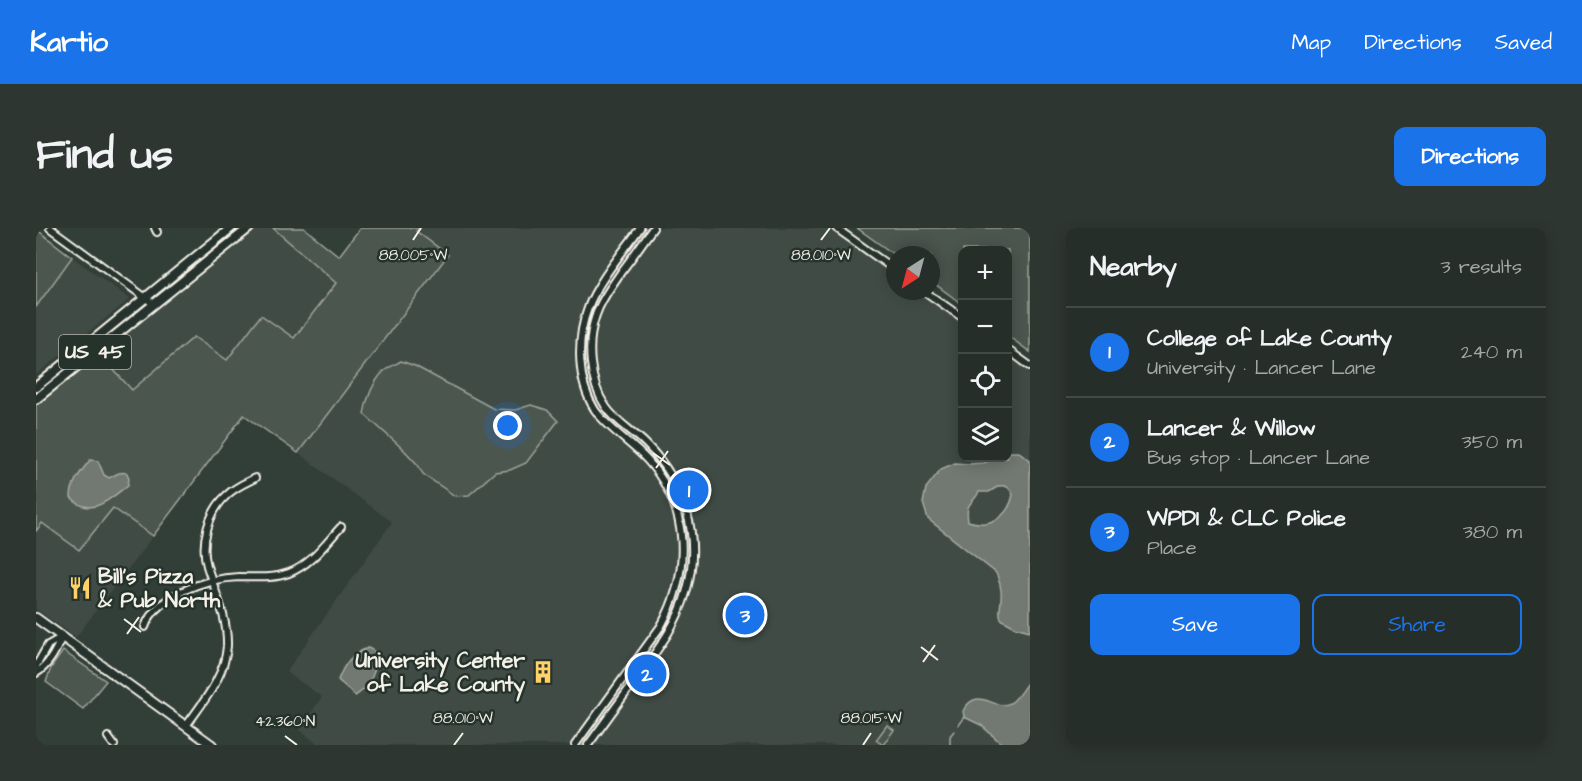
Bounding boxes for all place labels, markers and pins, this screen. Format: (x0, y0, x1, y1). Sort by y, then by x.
pin: 1 (670, 468, 708, 512)
place label: Bill's Pizza & Pub North (97, 562, 221, 615)
restaurant icon: Bill's Pizza & Pub North (67, 575, 93, 601)
pin: 3 (726, 592, 764, 638)
place label: University Center of Lake County (355, 646, 525, 702)
pin: 2 (628, 652, 666, 696)
building icon: University Center of Lake County (530, 659, 556, 685)

